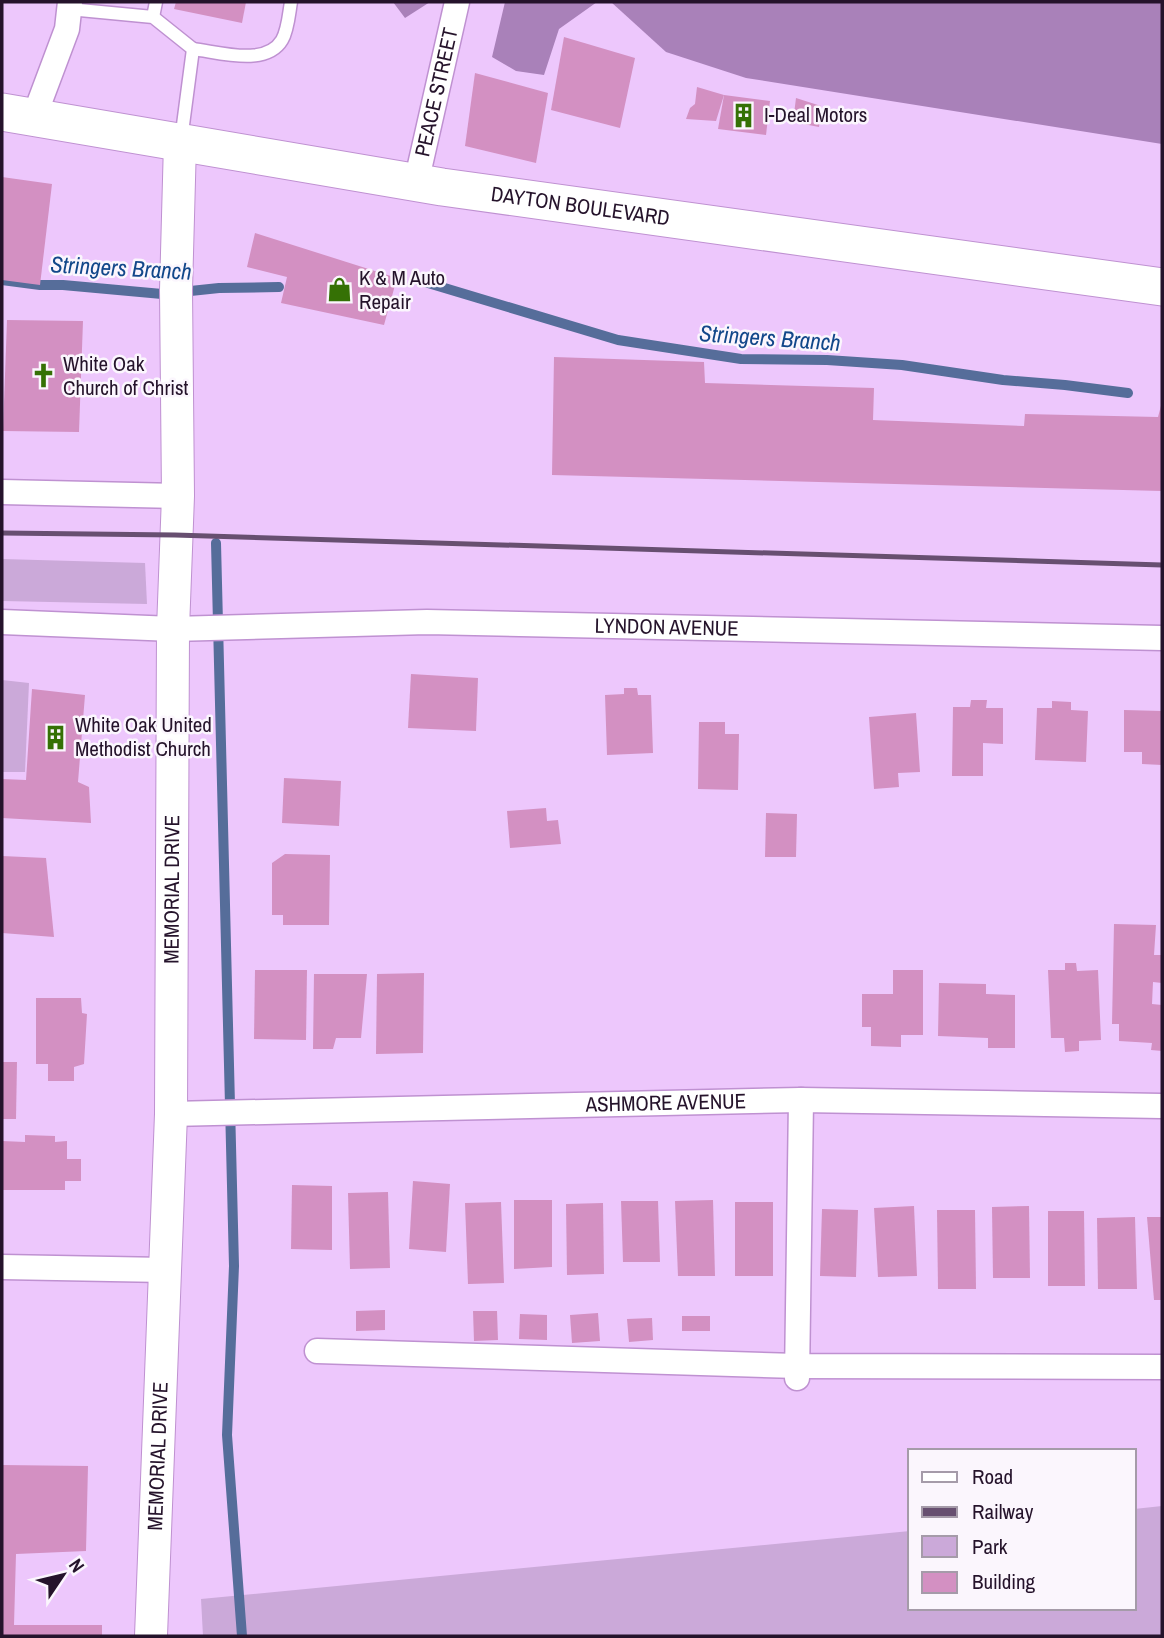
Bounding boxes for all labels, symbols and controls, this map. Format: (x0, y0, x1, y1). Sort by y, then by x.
street label: PEACE STREET (407, 25, 465, 159)
place label: I-Deal Motors (764, 100, 867, 129)
building icon: I-Deal Motors (730, 101, 758, 129)
street label: DAYTON BOULEVARD (489, 179, 672, 232)
water label: Stringers Branch (50, 248, 193, 287)
place label: K & M Auto Repair (359, 263, 445, 316)
shop icon: K & M Auto Repair (325, 276, 353, 304)
water label: Stringers Branch (698, 317, 842, 358)
place label: White Oak Church of Christ (63, 349, 189, 402)
church icon: White Oak Church of Christ (29, 362, 57, 390)
street label: LYNDON AVENUE (594, 611, 739, 643)
place label: White Oak United Methodist Church (75, 710, 212, 763)
building icon: White Oak United Methodist Church (41, 723, 69, 751)
street label: MEMORIAL DRIVE (157, 815, 186, 964)
street label: ASHMORE AVENUE (584, 1086, 746, 1119)
street label: MEMORIAL DRIVE (140, 1381, 175, 1531)
legend (908, 1449, 1136, 1610)
text: Road (972, 1462, 1013, 1491)
text: Railway (972, 1497, 1034, 1526)
text: Park (972, 1532, 1008, 1561)
north arrow (28, 1540, 98, 1610)
text: N (63, 1553, 91, 1577)
text: Building (972, 1567, 1036, 1596)

